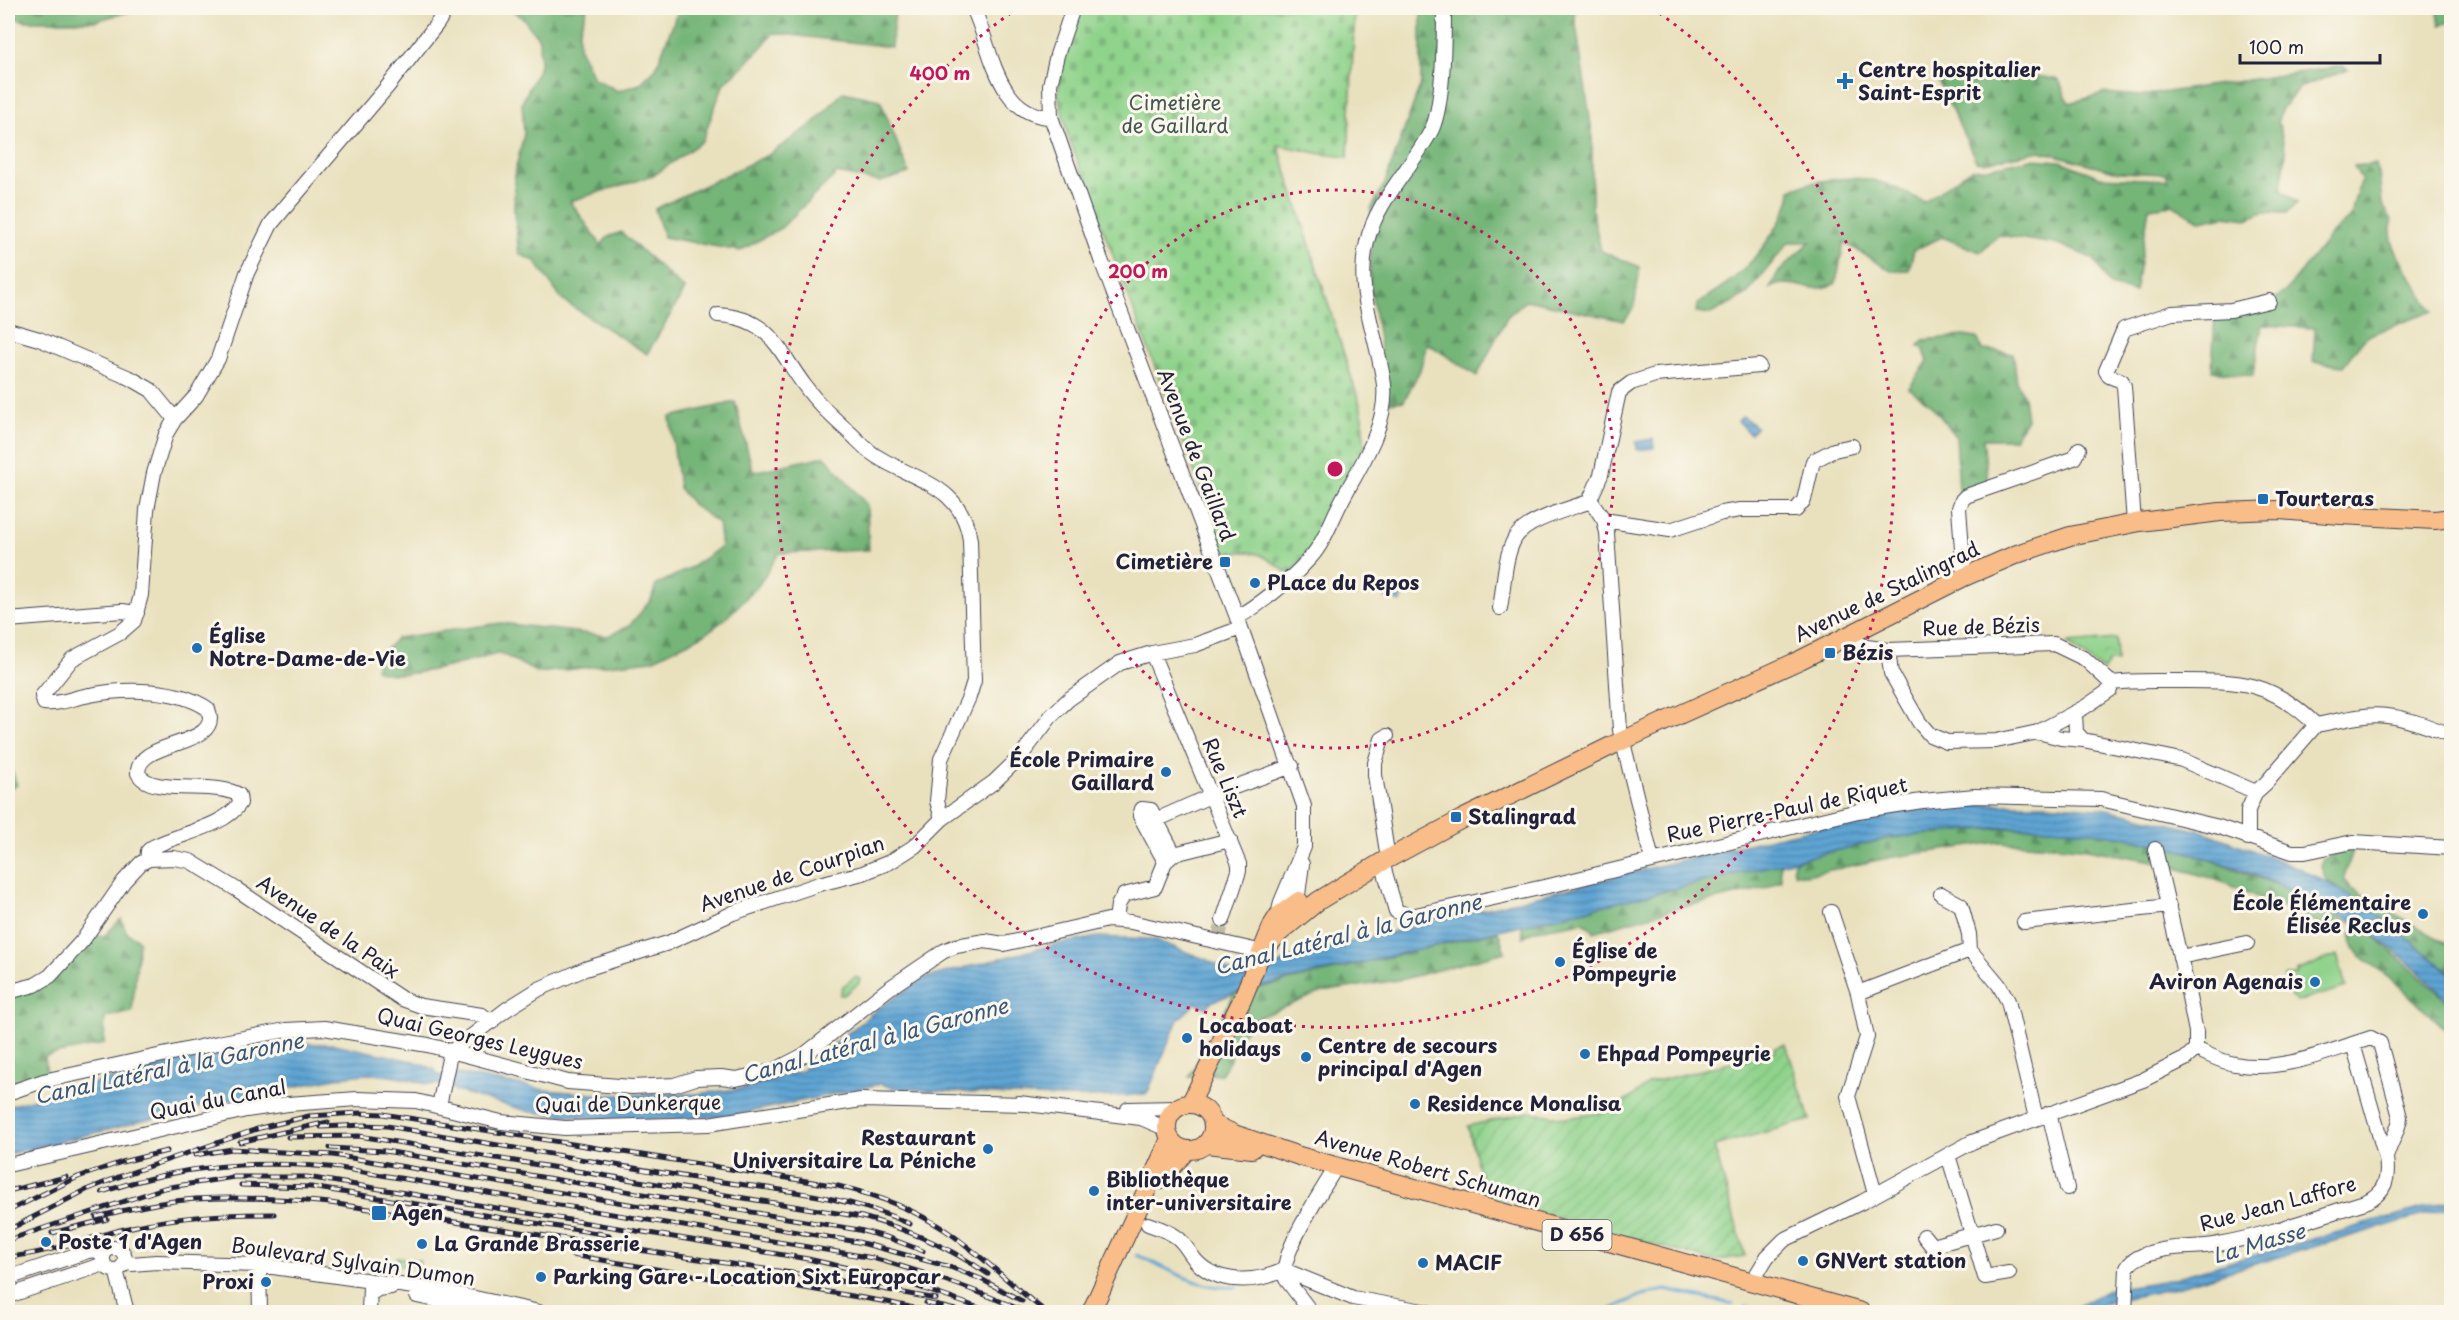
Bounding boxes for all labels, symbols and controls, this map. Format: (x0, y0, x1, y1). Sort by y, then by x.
scale bar (2240, 27, 2380, 65)
text: 100 m (2249, 33, 2304, 60)
place label: Centre hospitalier Saint-Esprit (1858, 54, 2041, 107)
text: 400 m (910, 59, 970, 86)
marker: Centre hospitalier Saint-Esprit (1836, 72, 1854, 90)
park label: Cimetière de Gaillard (1121, 87, 1229, 140)
text: 200 m (1108, 257, 1168, 284)
street label: Avenue de Gaillard (1150, 364, 1244, 545)
centre of rings (1325, 459, 1345, 479)
place label: Tourteras (2275, 483, 2374, 513)
marker: Tourteras (2256, 492, 2270, 506)
street label: Avenue de Stalingrad (1789, 533, 1984, 649)
place label: Cimetière (1116, 546, 1213, 576)
marker: Cimetière (1218, 555, 1232, 569)
place label: PLace du Repos (1267, 567, 1420, 597)
marker: PLace du Repos (1248, 576, 1262, 590)
street label: Rue de Bézis (1922, 609, 2040, 643)
place label: Église Notre-Dame-de-Vie (209, 620, 406, 673)
place label: Bézis (1842, 637, 1894, 667)
marker: Église Notre-Dame-de-Vie (190, 641, 204, 655)
marker: Bézis (1823, 646, 1837, 660)
street label: Rue Liszt (1196, 733, 1256, 822)
place label: École Primaire Gaillard (1009, 744, 1155, 797)
marker: École Primaire Gaillard (1159, 765, 1173, 779)
street label: Rue Pierre-Paul de Riquet (1664, 769, 1910, 849)
place label: Stalingrad (1468, 801, 1577, 831)
marker: Stalingrad (1449, 810, 1463, 824)
street label: Avenue de Courpian (695, 827, 888, 919)
street label: Avenue de la Paix (251, 867, 406, 985)
water label: Canal Latéral à la Garonne (1211, 884, 1486, 982)
place label: École Élémentaire Élisée Reclus (2233, 887, 2411, 940)
marker: École Élémentaire Élisée Reclus (2416, 907, 2430, 921)
place label: Église de Pompeyrie (1572, 935, 1677, 988)
marker: Église de Pompeyrie (1553, 955, 1567, 969)
place label: Aviron Agenais (2149, 966, 2303, 996)
marker: Aviron Agenais (2308, 975, 2322, 989)
water label: Canal Latéral à la Garonne (738, 988, 1013, 1090)
street label: Quai Georges Leygues (374, 1000, 586, 1076)
place label: Locaboat holidays (1199, 1010, 1293, 1063)
water label: Canal Latéral à la Garonne (31, 1023, 308, 1111)
place label: Centre de secours principal d'Agen (1318, 1030, 1498, 1083)
marker: Locaboat holidays (1180, 1031, 1194, 1045)
place label: Ehpad Pompeyrie (1597, 1038, 1771, 1068)
marker: Ehpad Pompeyrie (1578, 1047, 1592, 1061)
marker: Centre de secours principal d'Agen (1299, 1050, 1313, 1064)
street label: Quai du Canal (147, 1071, 289, 1127)
street label: Quai de Dunkerque (535, 1086, 721, 1120)
place label: Residence Monalisa (1427, 1088, 1622, 1118)
marker: Residence Monalisa (1408, 1097, 1422, 1111)
street label: Avenue Robert Schuman (1312, 1121, 1545, 1215)
place label: Restaurant Universitaire La Péniche (732, 1122, 976, 1175)
marker: Restaurant Universitaire La Péniche (981, 1142, 995, 1156)
place label: Bibliothèque inter-universitaire (1106, 1164, 1292, 1217)
street label: Rue Jean Laffore (2196, 1168, 2359, 1238)
marker: Bibliothèque inter-universitaire (1087, 1184, 1101, 1198)
place label: Agen (392, 1197, 443, 1227)
marker: Agen (370, 1204, 388, 1222)
water label: La Masse (2208, 1213, 2310, 1271)
road number: D 656 (1542, 1220, 1612, 1250)
place label: Poste 1 d'Agen (58, 1226, 202, 1256)
place label: La Grande Brasserie (434, 1228, 640, 1258)
street label: Boulevard Sylvain Dumon (229, 1229, 477, 1293)
marker: Poste 1 d'Agen (39, 1235, 53, 1249)
marker: La Grande Brasserie (415, 1237, 429, 1251)
place label: GNVert station (1815, 1245, 1966, 1275)
place label: MACIF (1435, 1247, 1502, 1277)
marker: GNVert station (1796, 1254, 1810, 1268)
marker: MACIF (1416, 1256, 1430, 1270)
place label: Parking Gare - Location Sixt Europcar (553, 1261, 941, 1291)
place label: Proxi (202, 1266, 254, 1296)
marker: Parking Gare - Location Sixt Europcar (534, 1270, 548, 1284)
marker: Proxi (259, 1275, 273, 1289)

